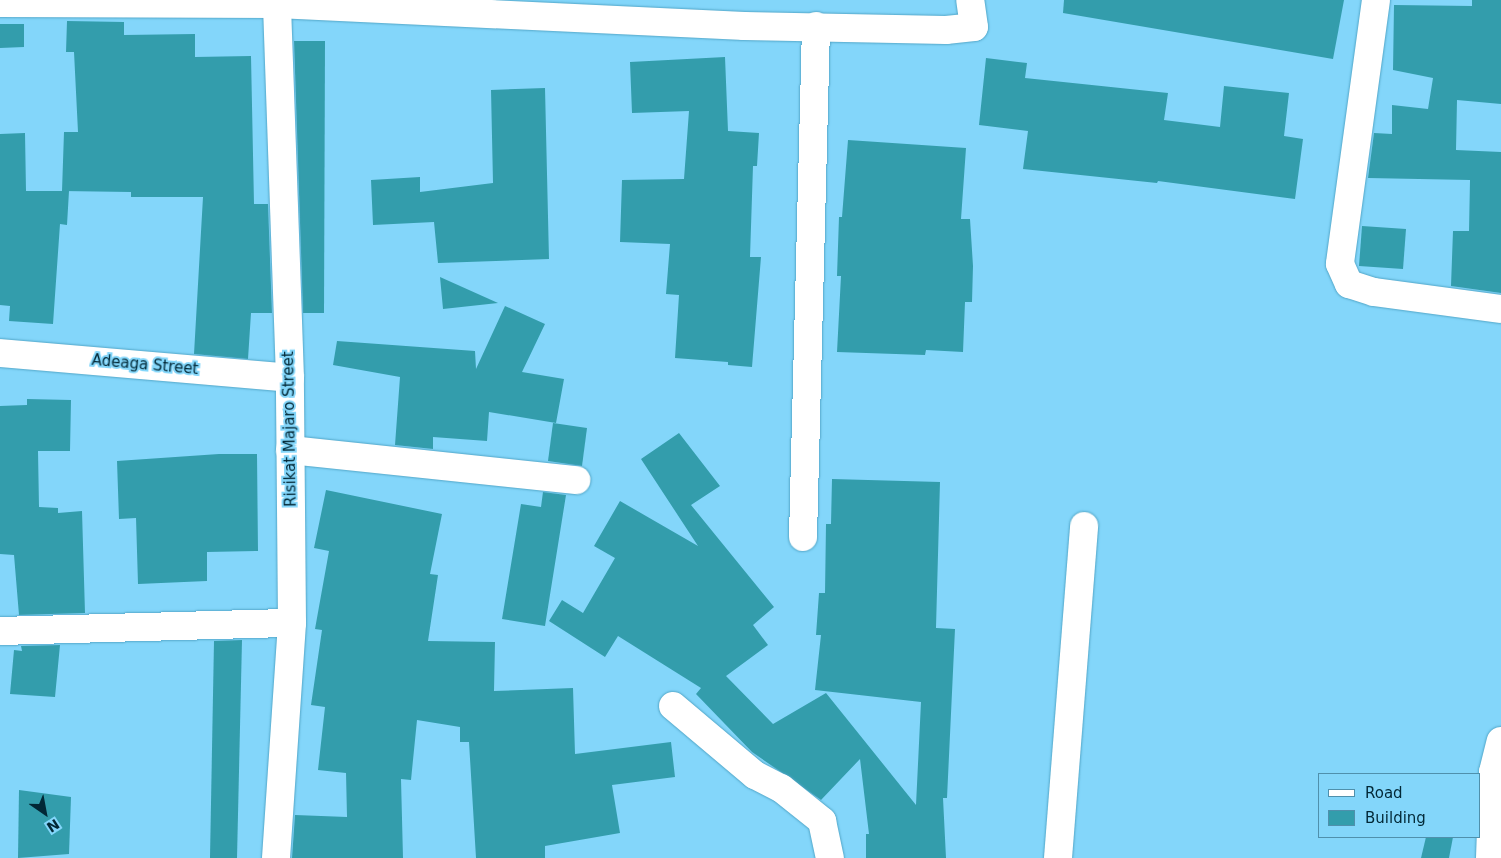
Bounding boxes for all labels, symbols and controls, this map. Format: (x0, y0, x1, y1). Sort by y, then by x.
street label: Adeaga Street (91, 351, 199, 379)
street label: Risikat Majaro Street (280, 351, 300, 507)
legend (1318, 773, 1481, 838)
text: Road (1365, 784, 1403, 802)
north arrow (20, 788, 70, 838)
text: Building (1365, 809, 1426, 827)
text: N (44, 816, 62, 835)

